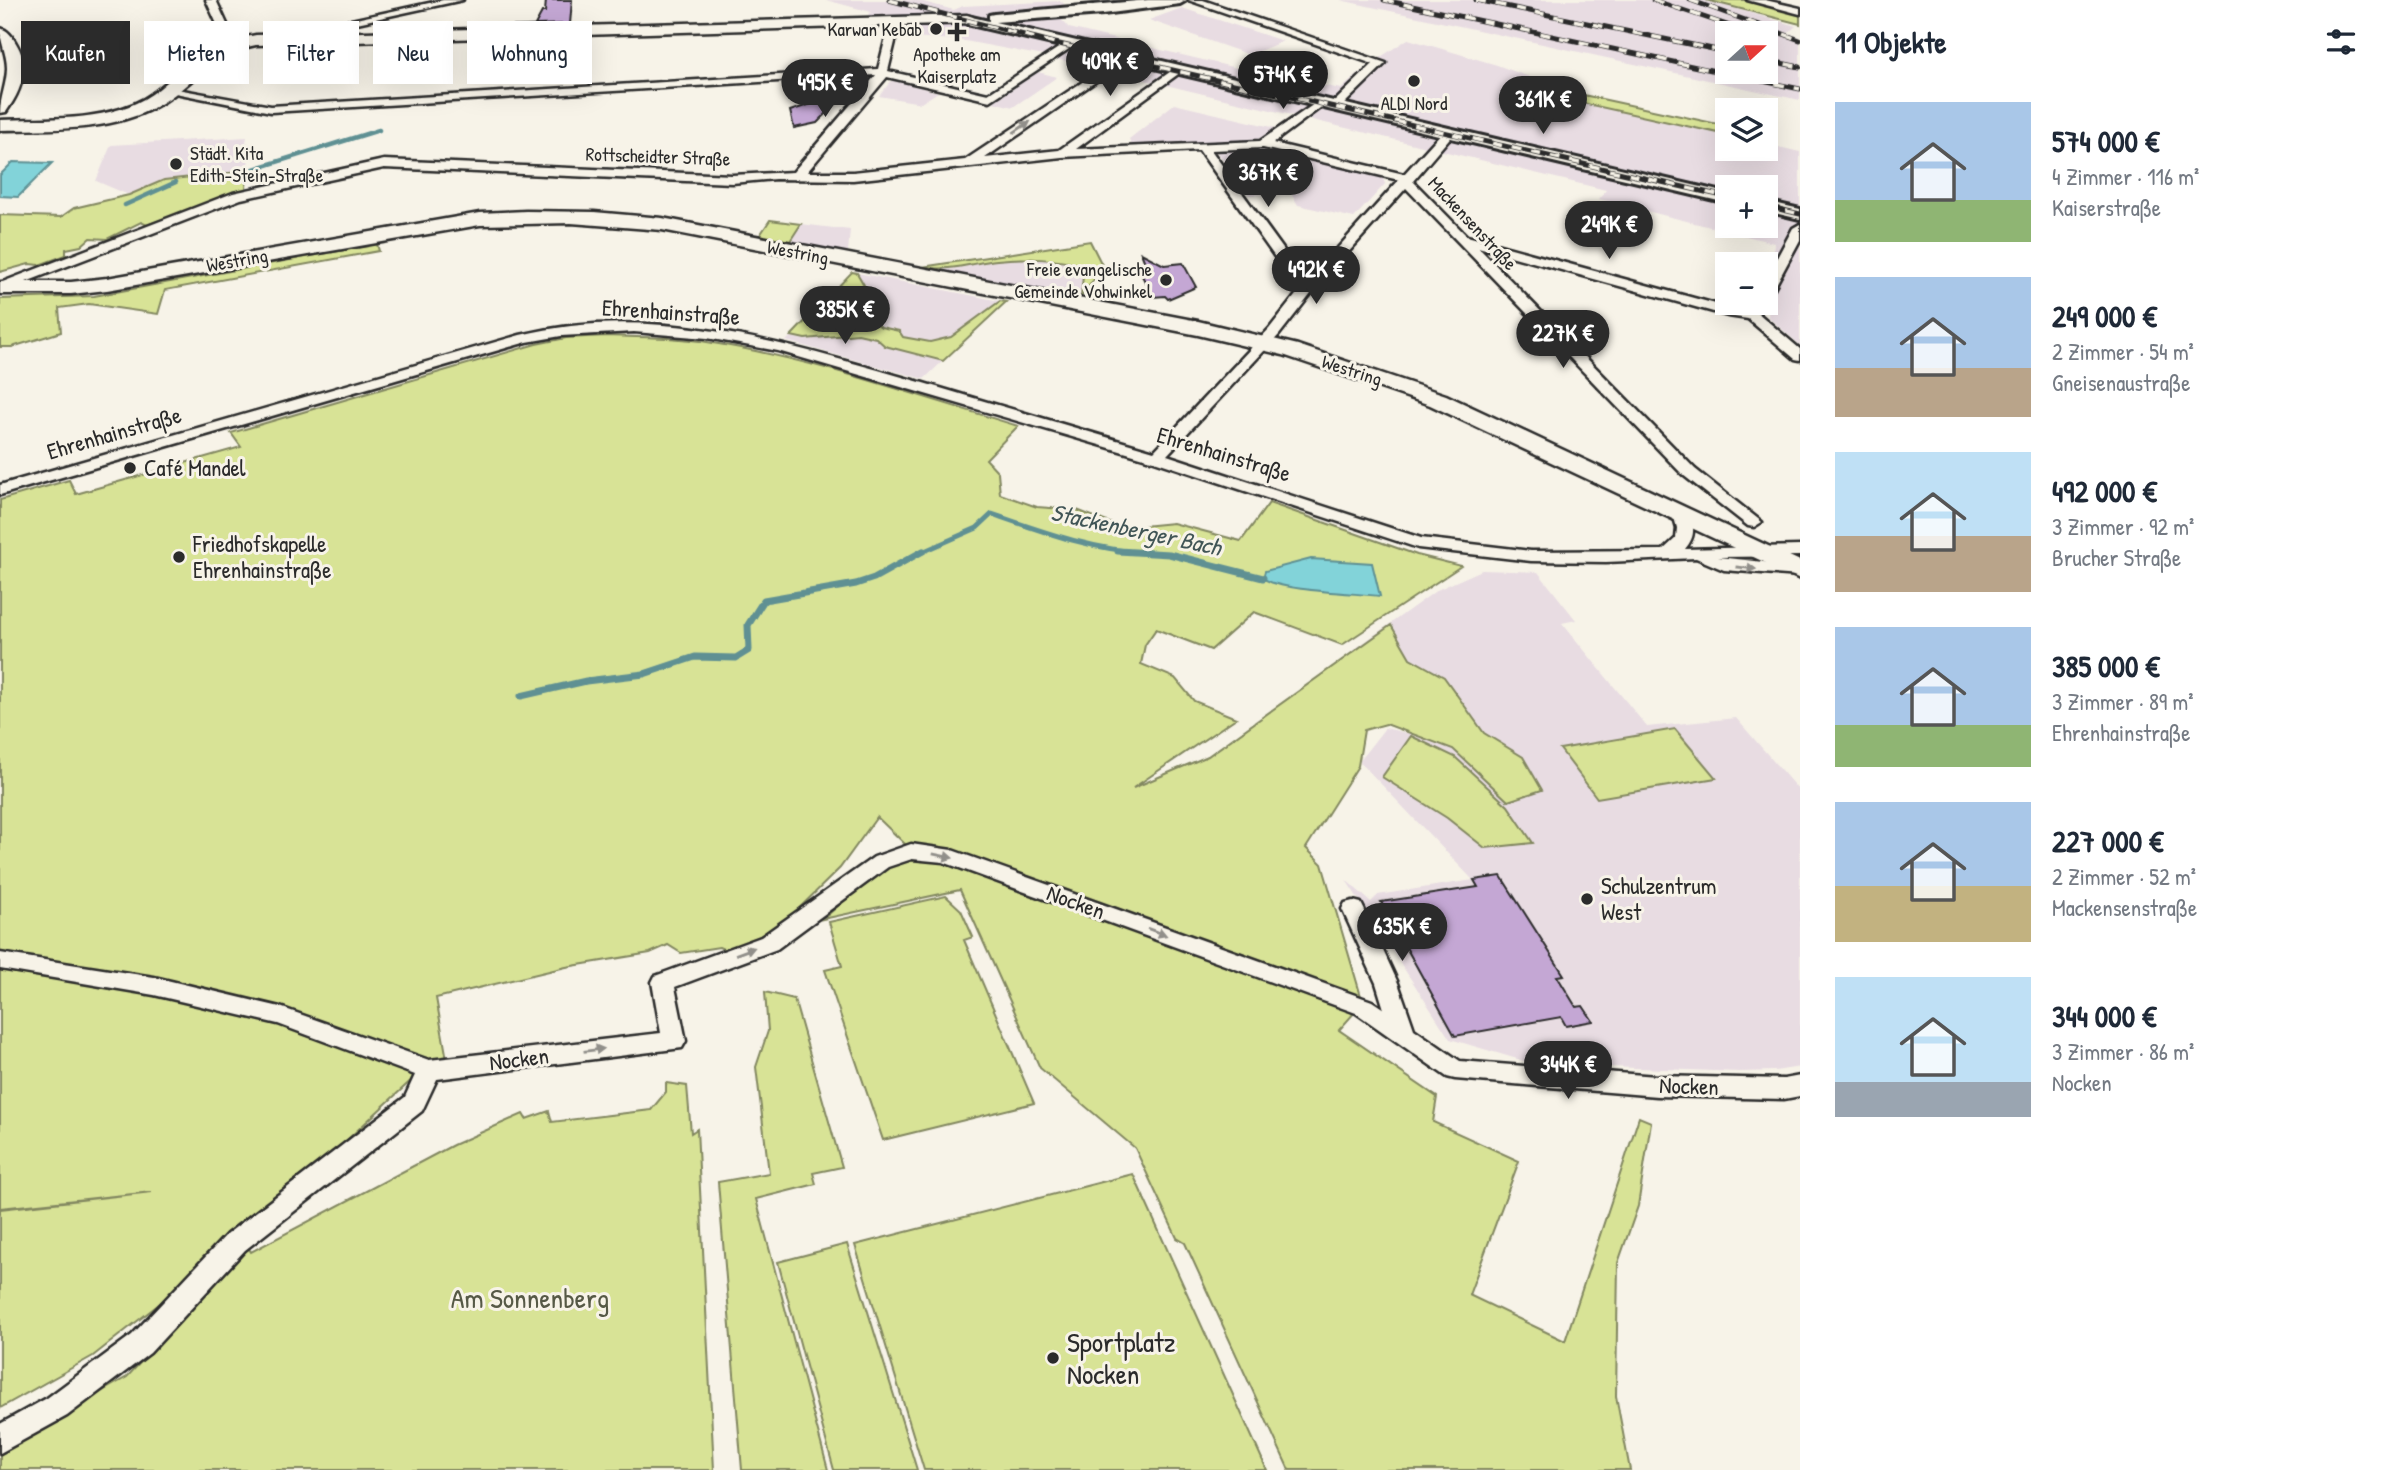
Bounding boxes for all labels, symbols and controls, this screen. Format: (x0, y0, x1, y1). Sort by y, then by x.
place label: Karwan Kebab (827, 16, 922, 42)
chip: Kaufen (21, 21, 130, 84)
chip: Mieten (144, 21, 249, 84)
chip: Filter (263, 21, 359, 84)
chip: Neu (373, 21, 453, 84)
chip: Wohnung (467, 21, 592, 84)
marker: Karwan Kebab (928, 21, 944, 37)
north arrow (1715, 21, 1778, 84)
map controls (1715, 21, 1778, 315)
text: 11 Objekte (1835, 22, 1946, 62)
icon: filters (2322, 23, 2360, 61)
marker: Apotheke am Kaiserplatz (949, 24, 965, 40)
pin: 409K € (1053, 38, 1167, 98)
place label: Apotheke am Kaiserplatz (913, 41, 1001, 89)
text: 409K € (1082, 45, 1138, 76)
pin: 574K € (1226, 52, 1340, 111)
text: 574K € (1254, 58, 1312, 89)
pin: 495K € (768, 60, 882, 119)
text: 495K € (797, 66, 853, 97)
marker: ALDI Nord (1406, 73, 1422, 89)
pin: 361K € (1486, 76, 1600, 136)
text: 361K € (1515, 83, 1571, 114)
place label: ALDI Nord (1381, 90, 1448, 116)
button: layers (1715, 98, 1778, 161)
one-way arrow (1012, 121, 1031, 134)
text: 574 000 € (2052, 121, 2159, 161)
icon: home (1891, 130, 1975, 214)
place label: Städt. Kita Edith-Stein-Straße (190, 140, 324, 188)
street label: Rottscheidter Straße (585, 140, 731, 172)
pin: 367K € (1211, 150, 1325, 209)
marker: Städt. Kita Edith-Stein-Straße (168, 156, 184, 172)
text: 367K € (1238, 156, 1298, 187)
text: 4 Zimmer · 116 m² (2052, 161, 2199, 192)
street label: Mackensenstraße (1423, 170, 1524, 276)
button: + (1715, 175, 1778, 238)
text: Kaiserstraße (2052, 192, 2161, 223)
pin: 249K € (1552, 202, 1666, 261)
text: 249K € (1581, 208, 1637, 239)
street label: Westring (765, 233, 831, 271)
street label: Westring (204, 242, 270, 278)
pin: 492K € (1259, 246, 1373, 306)
button: − (1715, 252, 1778, 315)
text: 492K € (1288, 253, 1344, 284)
place label: Freie evangelische Gemeinde Vohwinkel (1014, 256, 1153, 304)
marker: Freie evangelische Gemeinde Vohwinkel (1158, 272, 1174, 288)
pin: 385K € (788, 286, 902, 346)
street label: Ehrenhainstraße (601, 291, 741, 332)
text: 385K € (816, 293, 874, 324)
text: 249 000 € (2052, 296, 2157, 336)
icon: home (1891, 305, 1975, 389)
pin: 227K € (1506, 310, 1620, 370)
text: 227K € (1532, 317, 1594, 348)
text: 2 Zimmer · 54 m² (2052, 336, 2194, 367)
street label: Westring (1319, 348, 1385, 392)
text: Gneisenaustraße (2052, 367, 2190, 398)
street label: Ehrenhainstraße (43, 399, 185, 466)
street label: Ehrenhainstraße (1153, 418, 1295, 489)
place label: Café Mandel (144, 452, 247, 483)
marker: Café Mandel (122, 460, 138, 476)
text: 492 000 € (2052, 471, 2157, 511)
icon: home (1891, 480, 1975, 564)
water label: Stackenberger Bach (1048, 495, 1226, 564)
text: 3 Zimmer · 92 m² (2052, 511, 2194, 542)
place label: Friedhofskapelle Ehrenhainstraße (192, 528, 331, 585)
text: Brucher Straße (2052, 542, 2181, 573)
marker: Friedhofskapelle Ehrenhainstraße (171, 549, 187, 565)
one-way arrow (1735, 562, 1757, 573)
text: 385 000 € (2052, 646, 2160, 686)
icon: home (1891, 655, 1975, 739)
text: 3 Zimmer · 89 m² (2052, 686, 2194, 717)
text: Ehrenhainstraße (2052, 717, 2190, 748)
text: 227 000 € (2052, 821, 2163, 861)
icon: home (1891, 830, 1975, 914)
one-way arrow (932, 850, 954, 861)
text: 2 Zimmer · 52 m² (2052, 861, 2196, 892)
place label: Schulzentrum West (1601, 870, 1716, 927)
street label: Nocken (1043, 877, 1109, 926)
marker: Schulzentrum West (1579, 891, 1595, 907)
text: Mackensenstraße (2052, 892, 2197, 923)
pin: 635K € (1345, 904, 1459, 963)
text: 635K € (1373, 910, 1431, 941)
one-way arrow (1147, 927, 1168, 938)
one-way arrow (735, 946, 756, 957)
text: 344 000 € (2052, 996, 2157, 1036)
icon: home (1891, 1005, 1975, 1089)
text: 3 Zimmer · 86 m² (2052, 1036, 2194, 1067)
street label: Nocken (488, 1039, 550, 1078)
pin: 344K € (1511, 1042, 1625, 1101)
one-way arrow (583, 1045, 605, 1056)
text: 344K € (1540, 1048, 1596, 1079)
text: Nocken (2052, 1067, 2112, 1098)
street label: Nocken (1659, 1069, 1719, 1102)
park label: Am Sonnenberg (451, 1279, 609, 1317)
place label: Sportplatz Nocken (1067, 1323, 1176, 1393)
marker: Sportplatz Nocken (1045, 1350, 1061, 1366)

